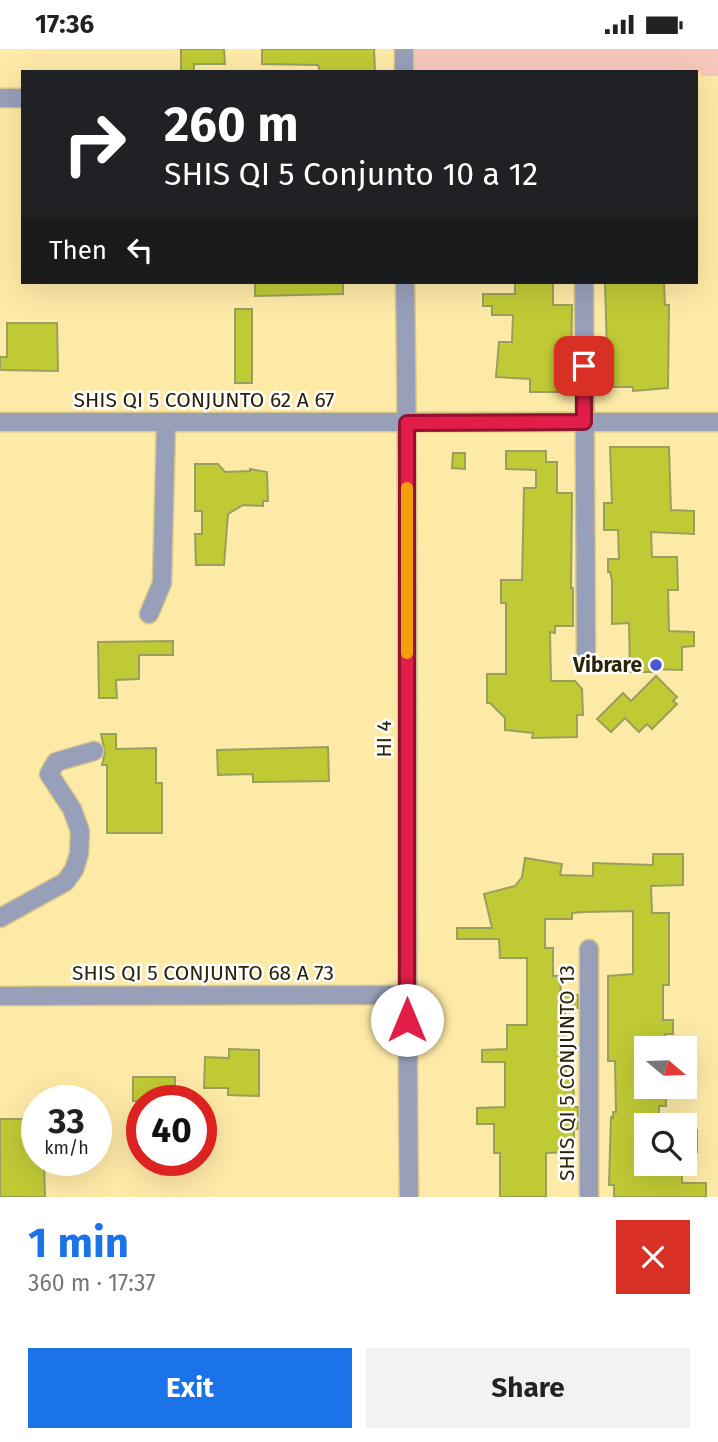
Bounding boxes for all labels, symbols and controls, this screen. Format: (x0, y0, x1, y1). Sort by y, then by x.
text: 17:36 (35, 9, 94, 40)
text: 260 m (164, 95, 299, 154)
icon: right (49, 98, 140, 189)
text: SHIS QI 5 Conjunto 10 a 12 (164, 155, 538, 193)
icon: left (121, 231, 159, 269)
text: Then (49, 235, 107, 266)
pin (554, 336, 614, 396)
icon: arrive (565, 347, 603, 385)
street label: SHIS QI 5 CONJUNTO 62 A 67 (74, 387, 334, 413)
place label: Vibrare (572, 652, 642, 678)
marker: Vibrare (648, 657, 664, 673)
street label: HI 4 (371, 720, 397, 758)
street label: SHIS QI 5 CONJUNTO 68 A 73 (72, 960, 334, 986)
street label: SHIS QI 5 CONJUNTO 13 (554, 965, 580, 1181)
position arrow (370, 983, 444, 1057)
north arrow (634, 1036, 696, 1099)
map controls (634, 1036, 697, 1176)
speed limit sign: 40 (126, 1085, 217, 1176)
text: 33 (48, 1100, 85, 1142)
button: search (634, 1113, 697, 1176)
text: km/h (44, 1137, 89, 1159)
text: 1 min (28, 1218, 129, 1268)
button: close (616, 1220, 690, 1294)
text: 360 m · 17:37 (28, 1269, 156, 1297)
button: Exit (28, 1348, 352, 1428)
button: Share (366, 1348, 690, 1428)

